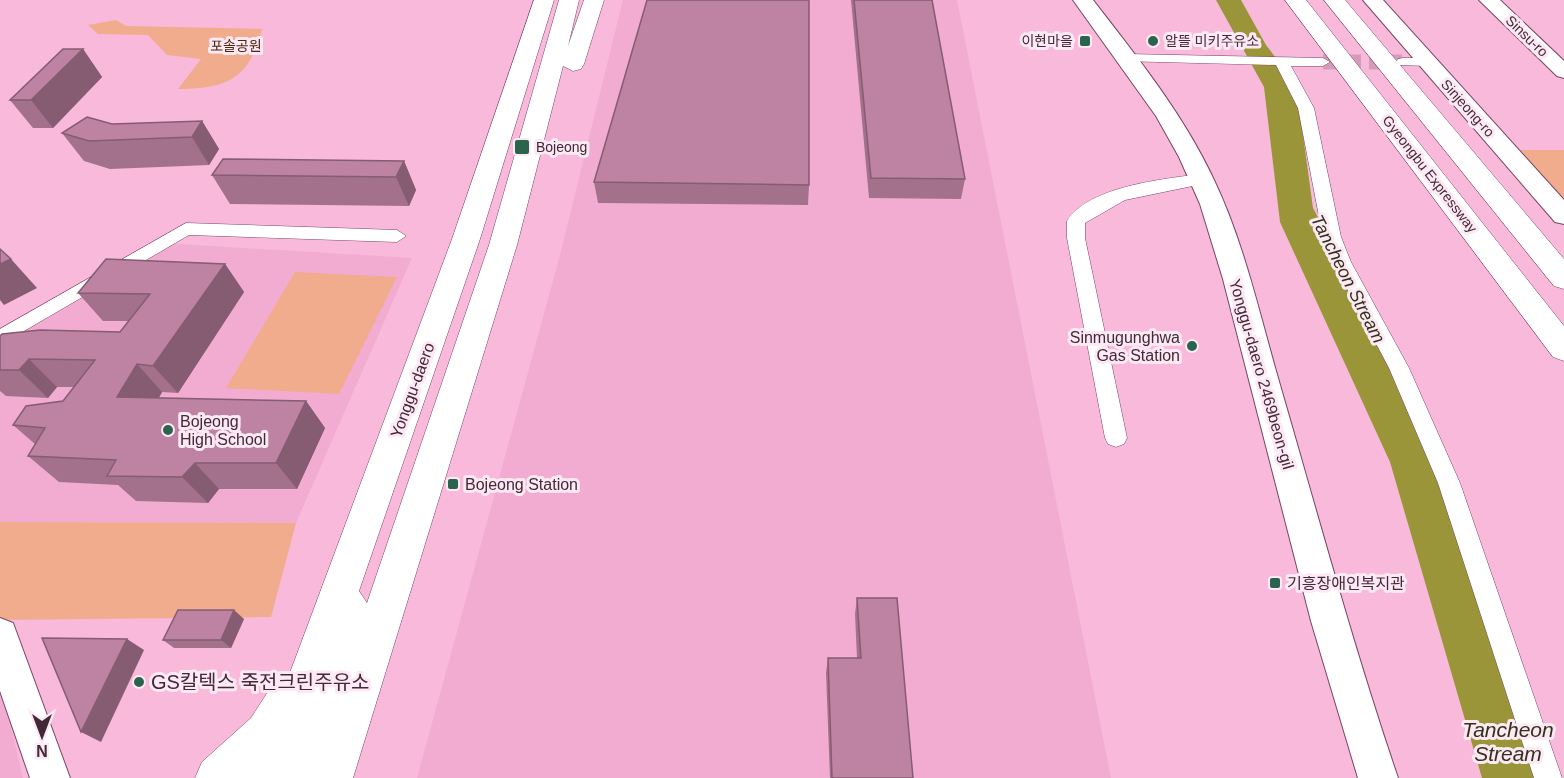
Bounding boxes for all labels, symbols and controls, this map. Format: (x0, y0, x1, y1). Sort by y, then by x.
street label: Sinsu-ro (1503, 12, 1551, 60)
place label: 이현마을 (1021, 33, 1073, 49)
place label: 알뜰 미키주유소 (1165, 33, 1259, 49)
marker: 이현마을 (1078, 34, 1092, 48)
marker: 알뜰 미키주유소 (1146, 34, 1160, 48)
park label: 포솔공원 (210, 38, 262, 54)
street label: Sinjeong-ro (1438, 76, 1498, 140)
street label: Gyeongbu Expressway (1379, 112, 1481, 236)
marker: Bojeong (513, 138, 531, 156)
place label: Bojeong (536, 139, 587, 155)
water label: Tancheon Stream (1307, 211, 1389, 347)
street label: Yonggu-daero 2469beon-gil (1226, 277, 1297, 471)
place label: Sinmugunghwa Gas Station (1070, 329, 1180, 364)
marker: Sinmugunghwa Gas Station (1185, 339, 1199, 353)
street label: Yonggu-daero (387, 340, 438, 440)
place label: Bojeong High School (180, 413, 266, 448)
marker: Bojeong High School (161, 423, 175, 437)
place label: Bojeong Station (465, 476, 578, 493)
marker: Bojeong Station (446, 477, 460, 491)
place label: 기흥장애인복지관 (1287, 575, 1405, 592)
marker: 기흥장애인복지관 (1268, 576, 1282, 590)
place label: GS칼텍스 죽전크린주유소 (151, 671, 369, 693)
marker: GS칼텍스 죽전크린주유소 (132, 675, 146, 689)
north arrow (12, 706, 72, 766)
water label: Tancheon Stream (1462, 718, 1554, 765)
text: N (36, 742, 48, 759)

